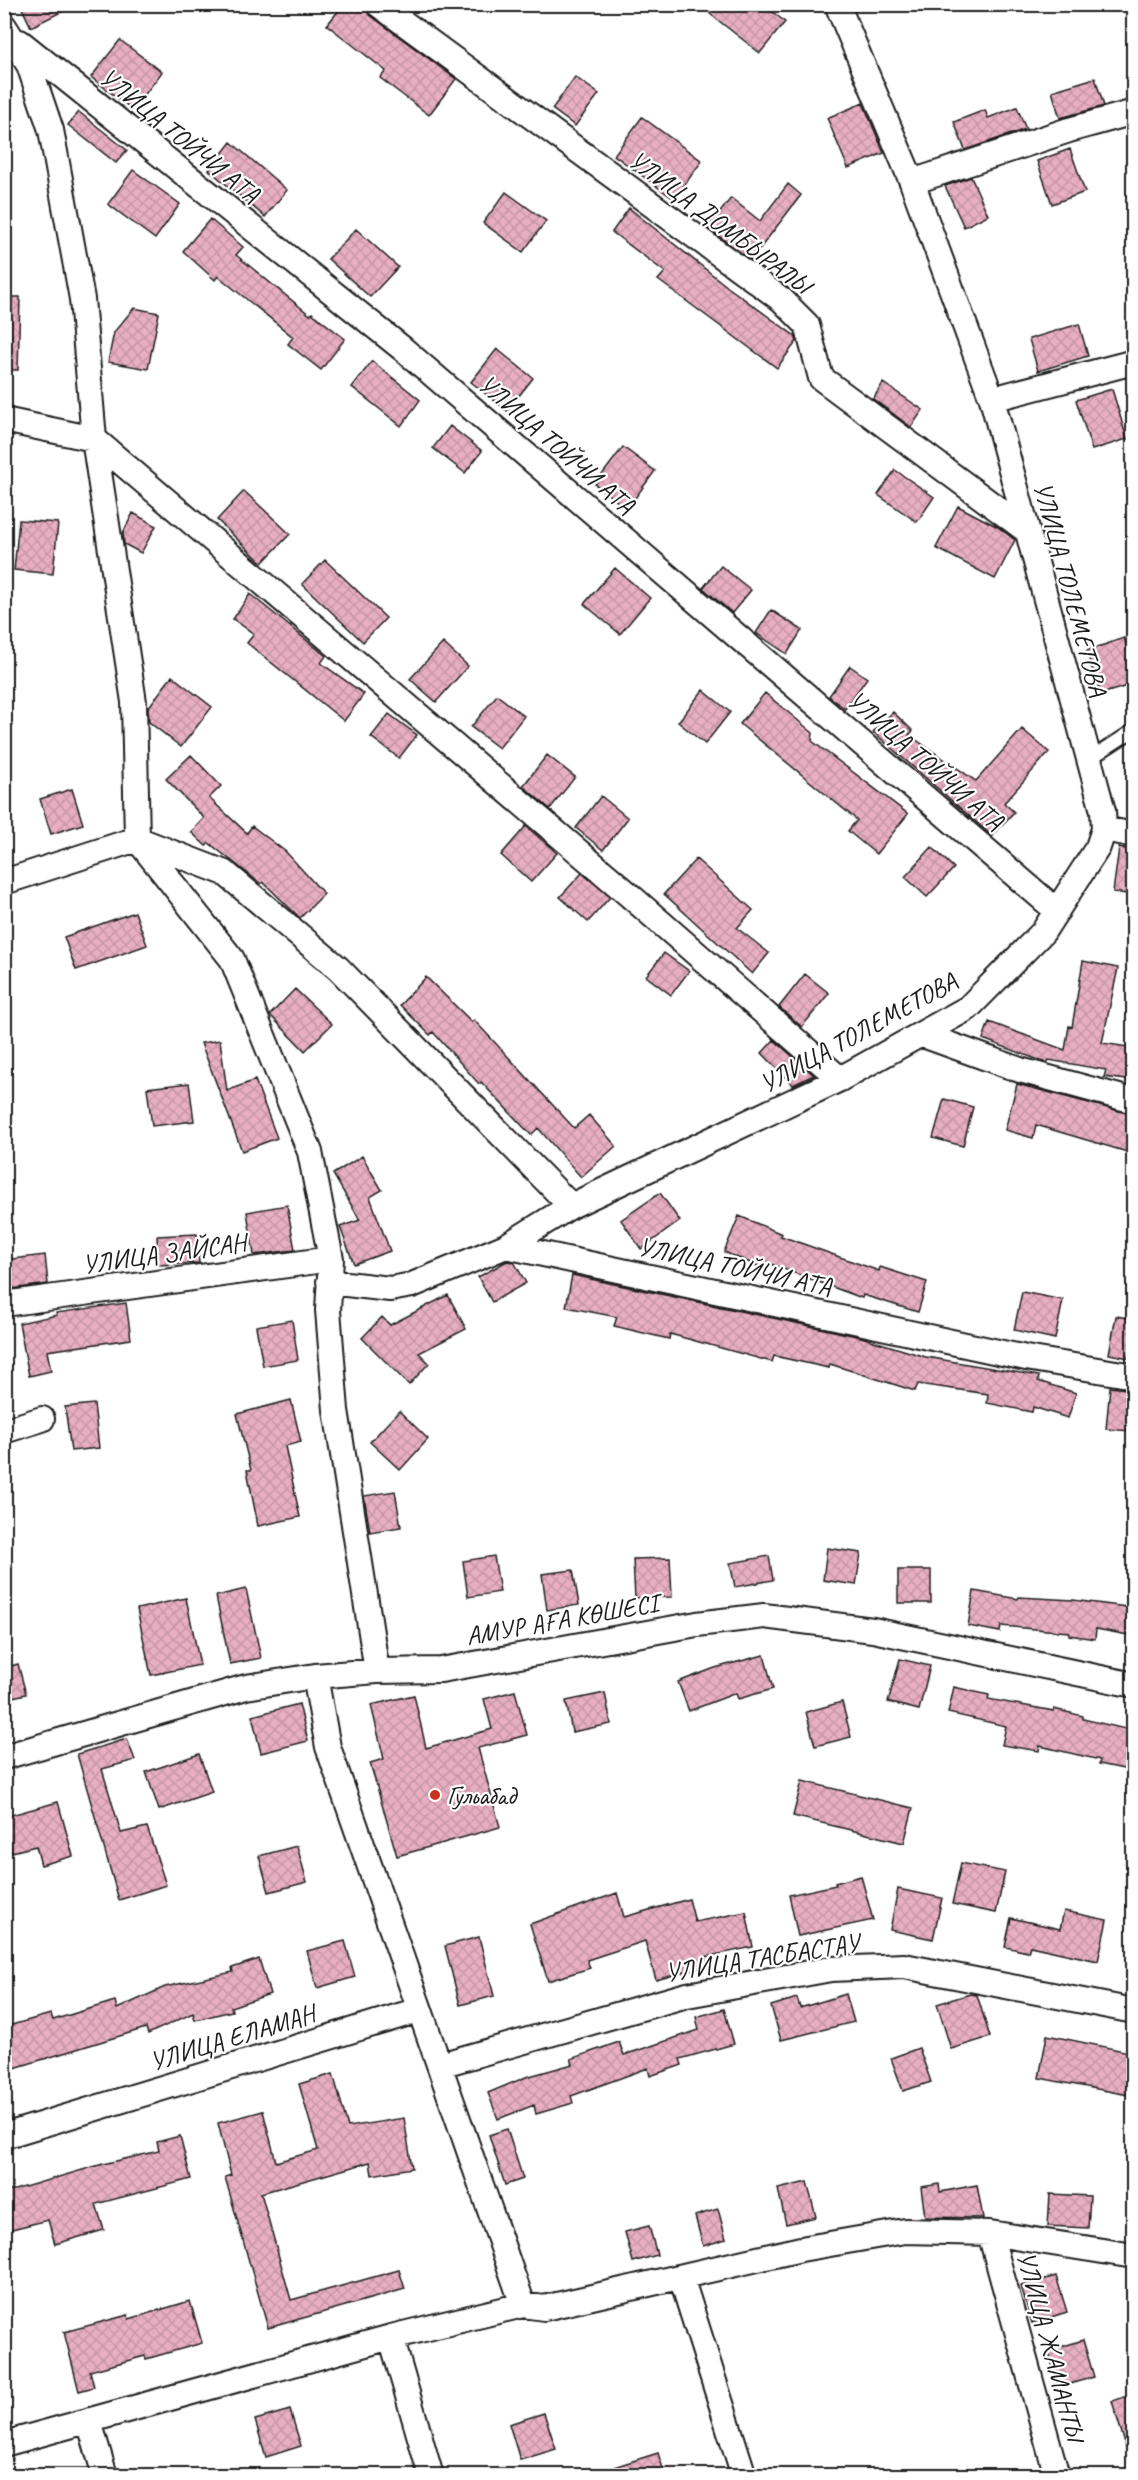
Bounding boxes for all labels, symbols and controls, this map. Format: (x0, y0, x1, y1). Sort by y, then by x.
street label: УЛИЦА ТОЙЧИ АТА (93, 61, 267, 211)
street label: УЛИЦА ДОМБЫРАЛЫ (622, 143, 821, 304)
street label: УЛИЦА ТОЙЧИ АТА (472, 367, 643, 522)
street label: УЛИЦА ТОЛЕМЕТОВА (1026, 478, 1115, 701)
street label: УЛИЦА ТОЙЧИ АТА (841, 683, 1012, 838)
street label: УЛИЦА ТОЛЕМЕТОВА (754, 964, 963, 1100)
street label: УЛИЦА ЗАЙСАН (80, 1225, 252, 1281)
street label: УЛИЦА ТОЙЧИ АТА (635, 1230, 836, 1303)
street label: АМУР АҒА КӨШЕСІ (463, 1585, 666, 1653)
place label: Гульабад (447, 1779, 519, 1812)
marker: Гульабад (428, 1788, 442, 1802)
street label: УЛИЦА ТАСБАСТАУ (663, 1925, 865, 1989)
street label: УЛИЦА ЕЛАМАН (146, 1995, 323, 2078)
street label: УЛИЦА ЖАМАНТЫ (1009, 2248, 1093, 2449)

